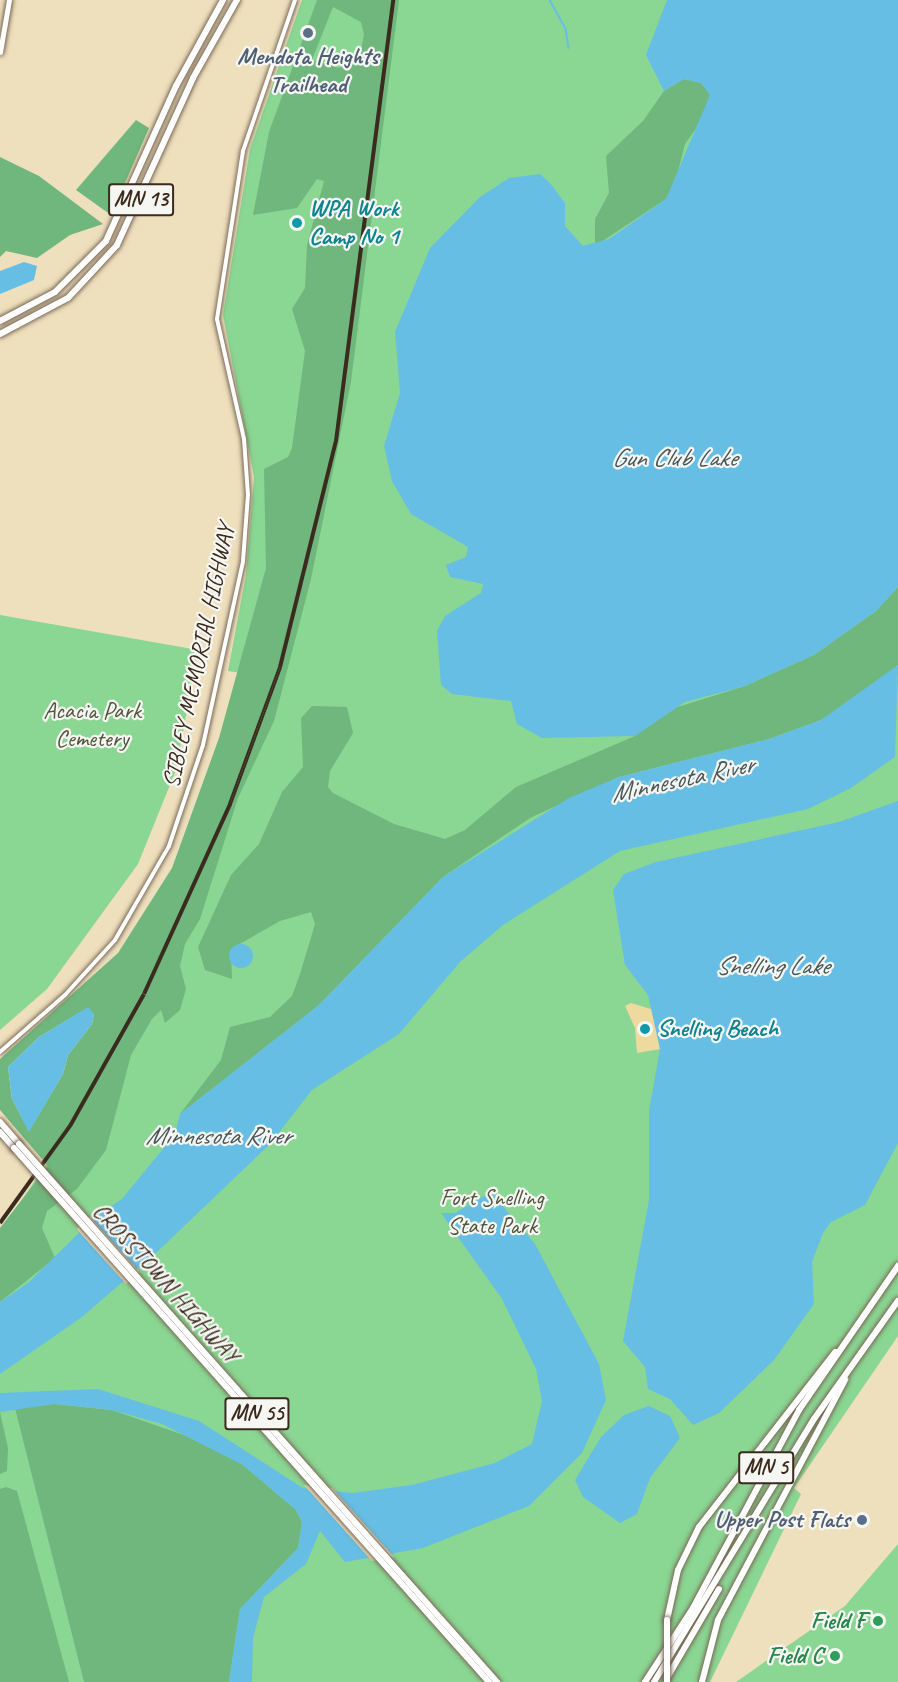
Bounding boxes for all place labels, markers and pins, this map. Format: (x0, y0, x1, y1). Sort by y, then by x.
marker: Mendota Heights Trailhead (301, 26, 315, 40)
place label: Mendota Heights Trailhead (237, 43, 379, 99)
place label: WPA Work Camp No 1 (309, 195, 400, 251)
marker: WPA Work Camp No 1 (290, 216, 304, 230)
place label: Snelling Beach (657, 1015, 776, 1043)
marker: Snelling Beach (638, 1022, 652, 1036)
place label: Upper Post Flats (713, 1506, 850, 1534)
marker: Upper Post Flats (855, 1513, 869, 1527)
place label: Field F (811, 1607, 866, 1635)
marker: Field F (871, 1614, 885, 1628)
place label: Field C (768, 1642, 823, 1670)
marker: Field C (828, 1649, 842, 1663)

